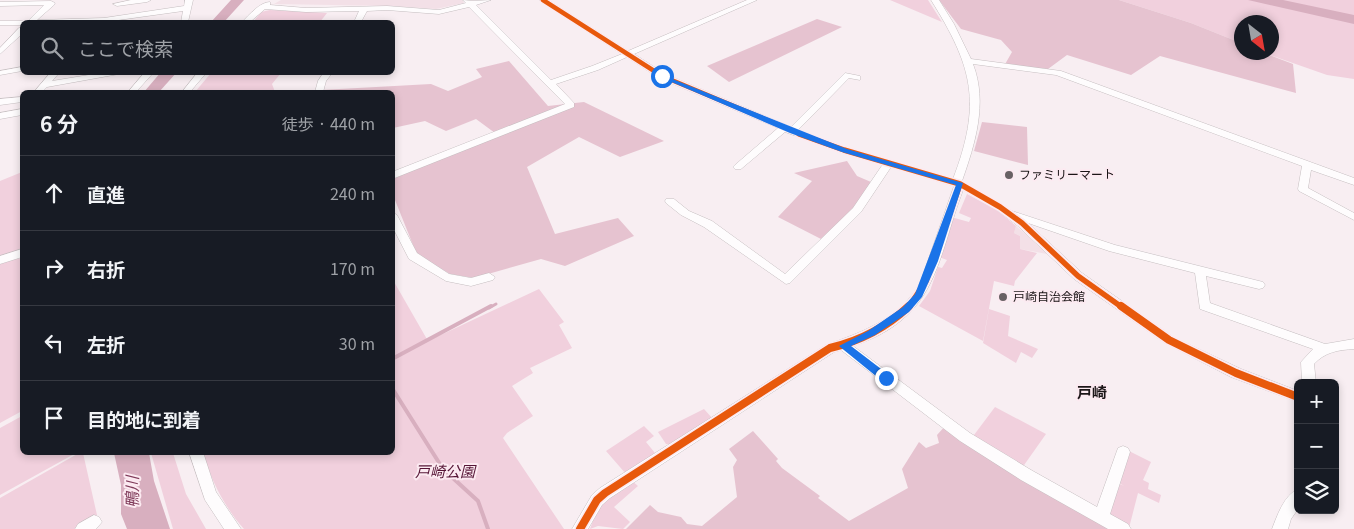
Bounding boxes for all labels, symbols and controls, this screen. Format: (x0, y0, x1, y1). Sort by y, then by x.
north arrow (1234, 15, 1279, 60)
search box (20, 20, 395, 75)
icon: search (38, 34, 66, 62)
text: ここで検索 (78, 34, 173, 61)
route start (651, 65, 674, 88)
text: 6 分 (40, 108, 78, 138)
text: 徒歩 · 440 m (282, 111, 375, 135)
place label: ファミリーマート (1019, 165, 1115, 182)
marker: ファミリーマート (1003, 169, 1015, 181)
icon: ahead (40, 179, 68, 207)
text: 直進 (87, 180, 125, 207)
text: 240 m (330, 181, 375, 205)
icon: right (40, 254, 68, 282)
text: 右折 (87, 255, 125, 282)
text: 170 m (330, 256, 375, 280)
place label: 戸崎自治会館 (1013, 287, 1085, 304)
marker: 戸崎自治会館 (997, 291, 1009, 303)
icon: left (40, 329, 68, 357)
text: 左折 (87, 330, 125, 357)
text: 30 m (339, 331, 375, 355)
route end (875, 367, 898, 390)
map controls (1294, 379, 1339, 514)
button: + (1294, 379, 1339, 424)
district label: 戸崎 (1077, 381, 1107, 402)
icon: arrive (40, 404, 68, 432)
text: 目的地に到着 (87, 405, 201, 432)
button: − (1294, 424, 1339, 469)
park label: 戸崎公園 (415, 460, 477, 481)
button: layers (1294, 469, 1339, 514)
water label: 鴨川 (119, 474, 143, 508)

